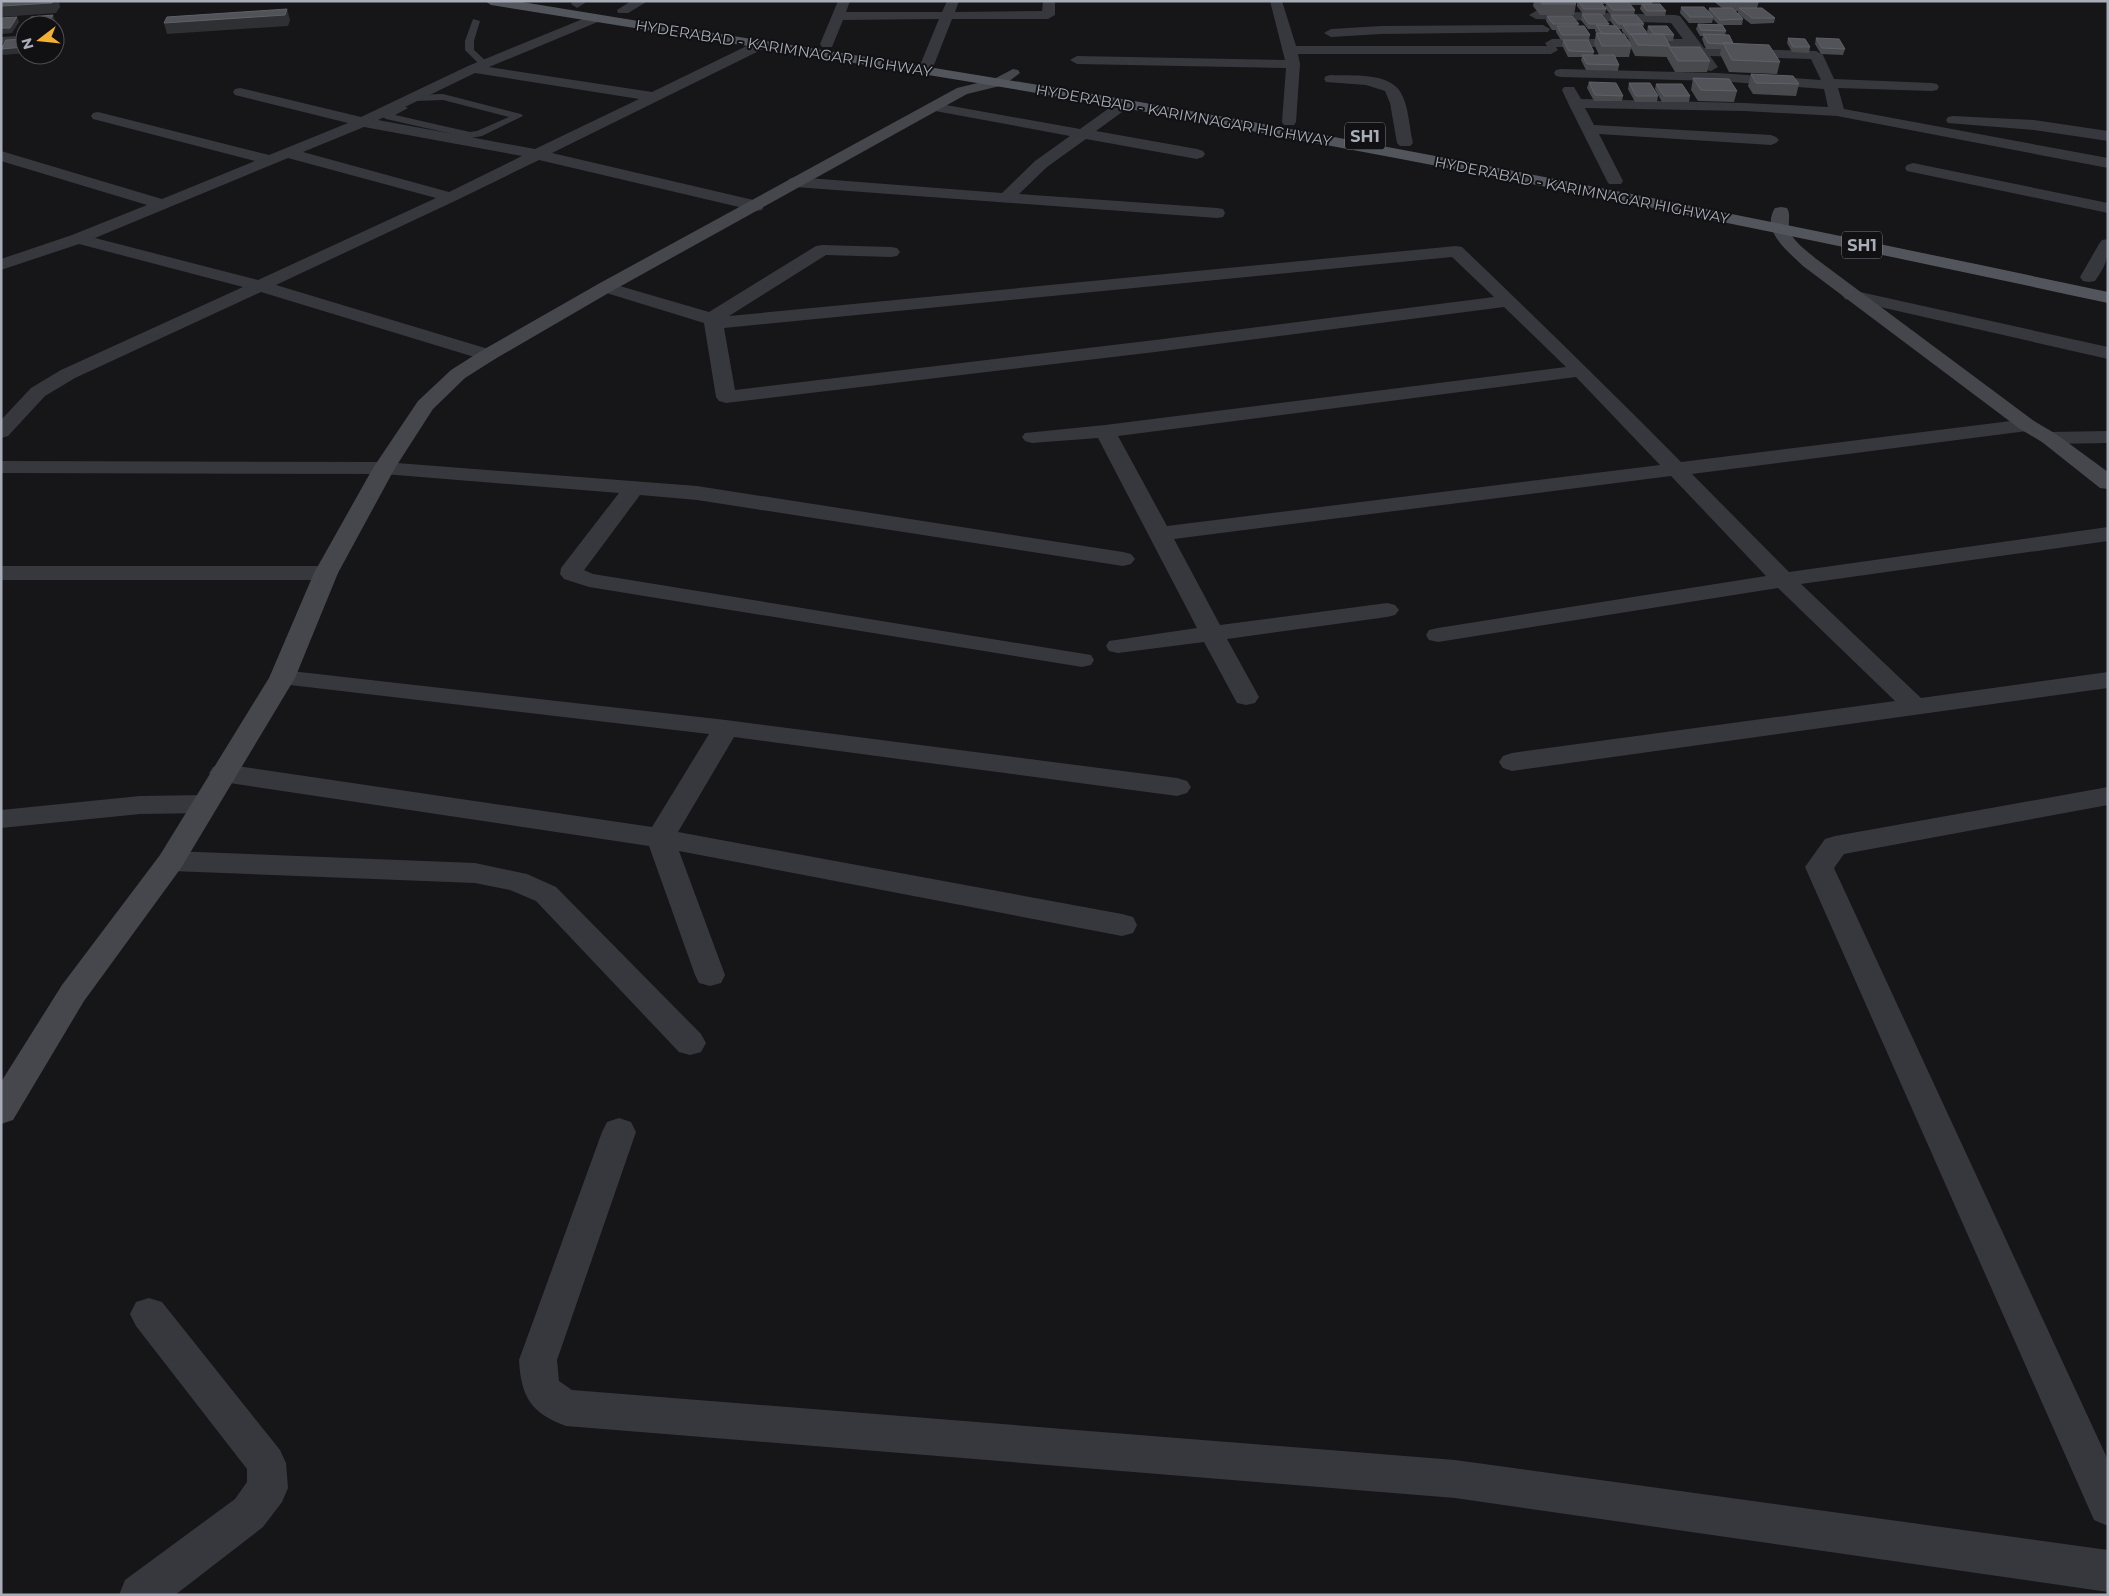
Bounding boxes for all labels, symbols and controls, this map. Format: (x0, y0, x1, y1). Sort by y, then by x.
north arrow (15, 15, 65, 65)
street label: HYDERABAD - KARIMNAGAR HIGHWAY (634, 15, 934, 81)
text: N (17, 36, 38, 52)
street label: HYDERABAD - KARIMNAGAR HIGHWAY (1035, 80, 1334, 150)
road number: SH1 (1345, 122, 1385, 150)
street label: HYDERABAD - KARIMNAGAR HIGHWAY (1433, 152, 1731, 228)
road number: SH1 (1842, 232, 1882, 258)

